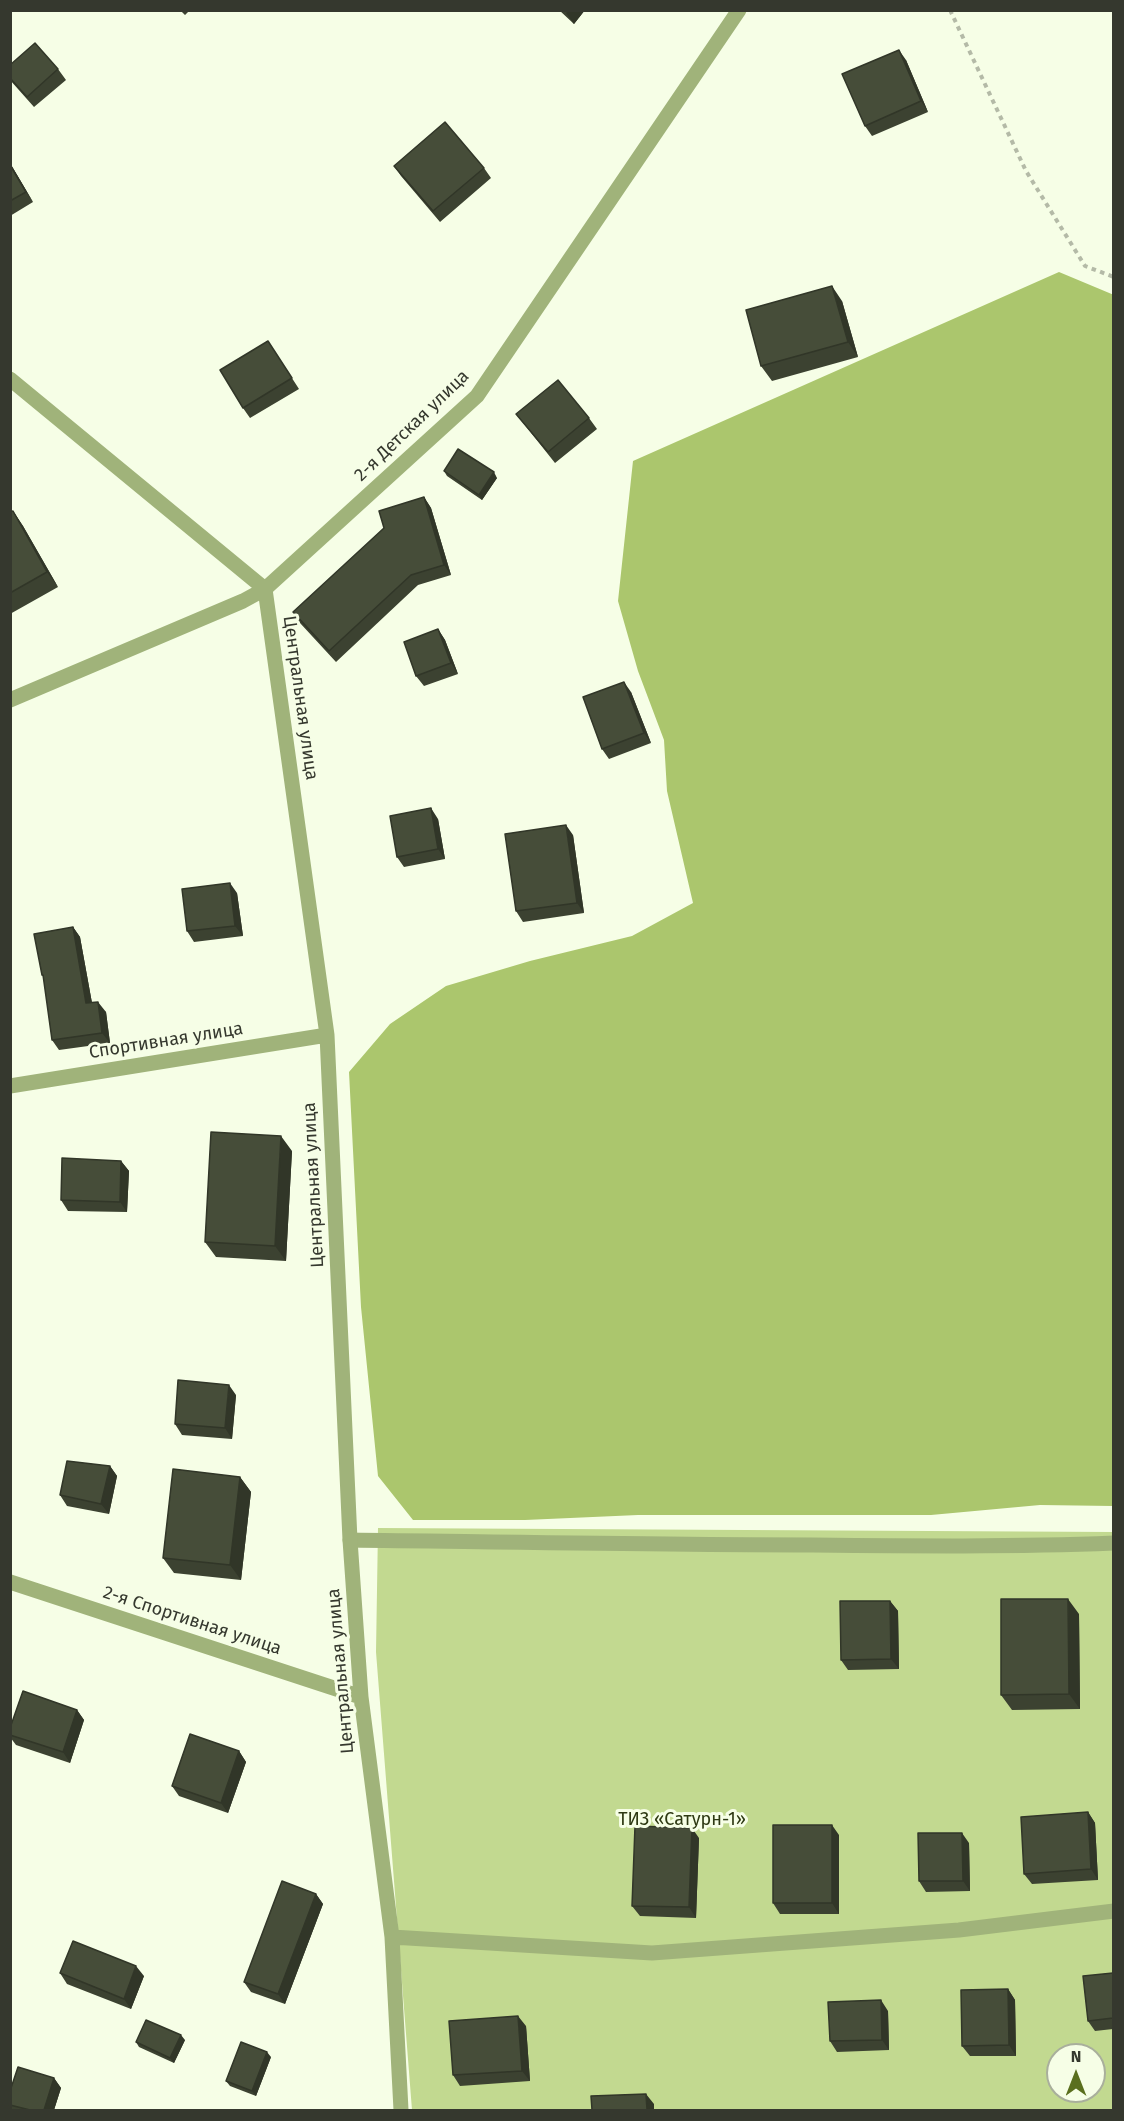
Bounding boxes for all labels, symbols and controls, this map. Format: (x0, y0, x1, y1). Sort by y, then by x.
street label: 2-я Детская улица (350, 366, 474, 486)
street label: Центральная улица (278, 614, 322, 782)
street label: Спортивная улица (87, 1018, 245, 1064)
street label: Центральная улица (299, 1102, 329, 1268)
street label: 2-я Спортивная улица (100, 1582, 284, 1660)
street label: Центральная улица (323, 1587, 359, 1755)
park label: ТИЗ «Сатурн-1» (618, 1809, 746, 1831)
north arrow (1046, 2043, 1106, 2103)
text: N (1071, 2047, 1081, 2066)

